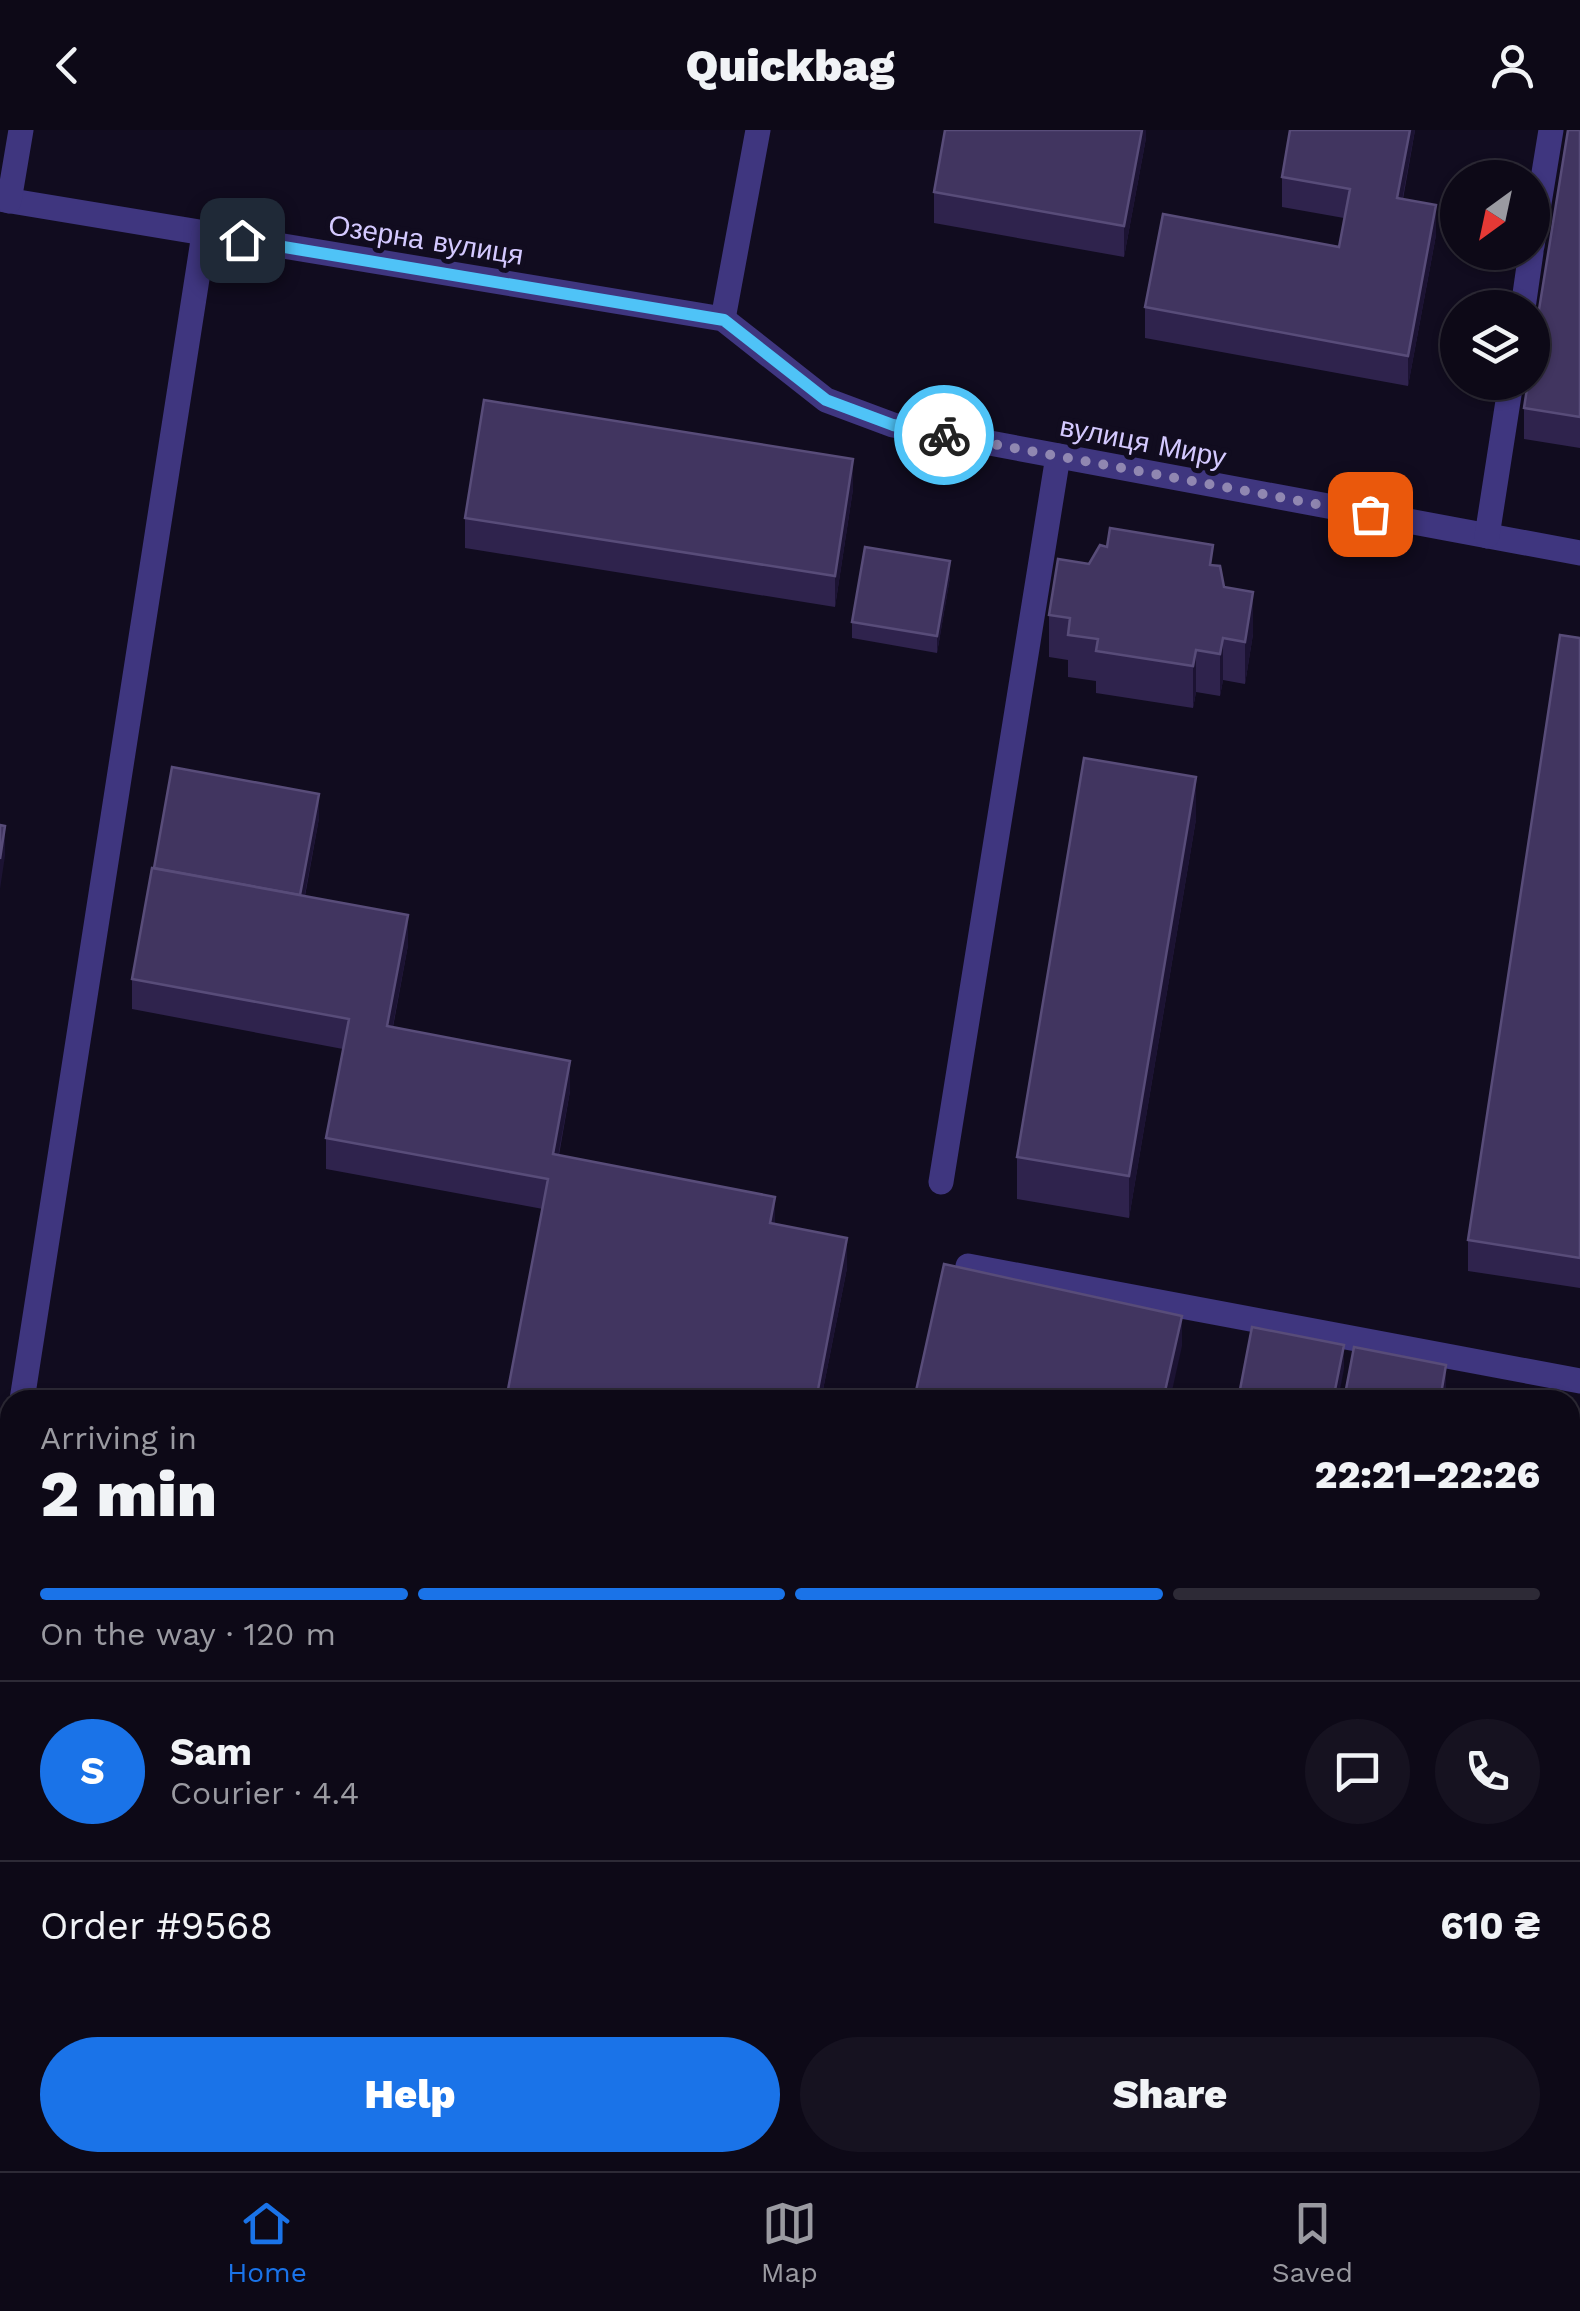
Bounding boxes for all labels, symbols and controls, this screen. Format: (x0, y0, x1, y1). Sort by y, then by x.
icon: back (40, 38, 95, 93)
icon: person (1485, 38, 1540, 93)
text: Quickbag (686, 39, 894, 92)
north arrow (1440, 160, 1550, 270)
map controls (1440, 160, 1550, 400)
pin (200, 198, 285, 283)
street label: Озерна вулиця (326, 208, 526, 272)
icon: home (215, 213, 270, 268)
button: layers (1440, 290, 1550, 400)
courier (894, 385, 994, 485)
icon: bike (917, 408, 972, 463)
street label: вулиця Миру (1057, 410, 1229, 474)
pin (1328, 472, 1413, 557)
icon: bag (1343, 487, 1398, 542)
text: Arriving in (40, 1419, 197, 1457)
text: 22:21–22:26 (1315, 1453, 1540, 1497)
text: 2 min (40, 1456, 217, 1532)
text: On the way · 120 m (40, 1615, 336, 1653)
button: chat (1305, 1719, 1410, 1824)
button: phone (1435, 1719, 1540, 1824)
text: Sam (170, 1730, 252, 1774)
text: S (80, 1749, 105, 1793)
text: Courier · 4.4 (170, 1774, 359, 1812)
text: Order #9568 (40, 1904, 273, 1948)
text: 610 ₴ (1440, 1904, 1540, 1948)
button: Help (40, 2037, 780, 2152)
button: Share (800, 2037, 1540, 2152)
tab: Home (227, 2196, 307, 2289)
tab: Map (761, 2196, 818, 2289)
tab: Saved (1272, 2196, 1353, 2289)

